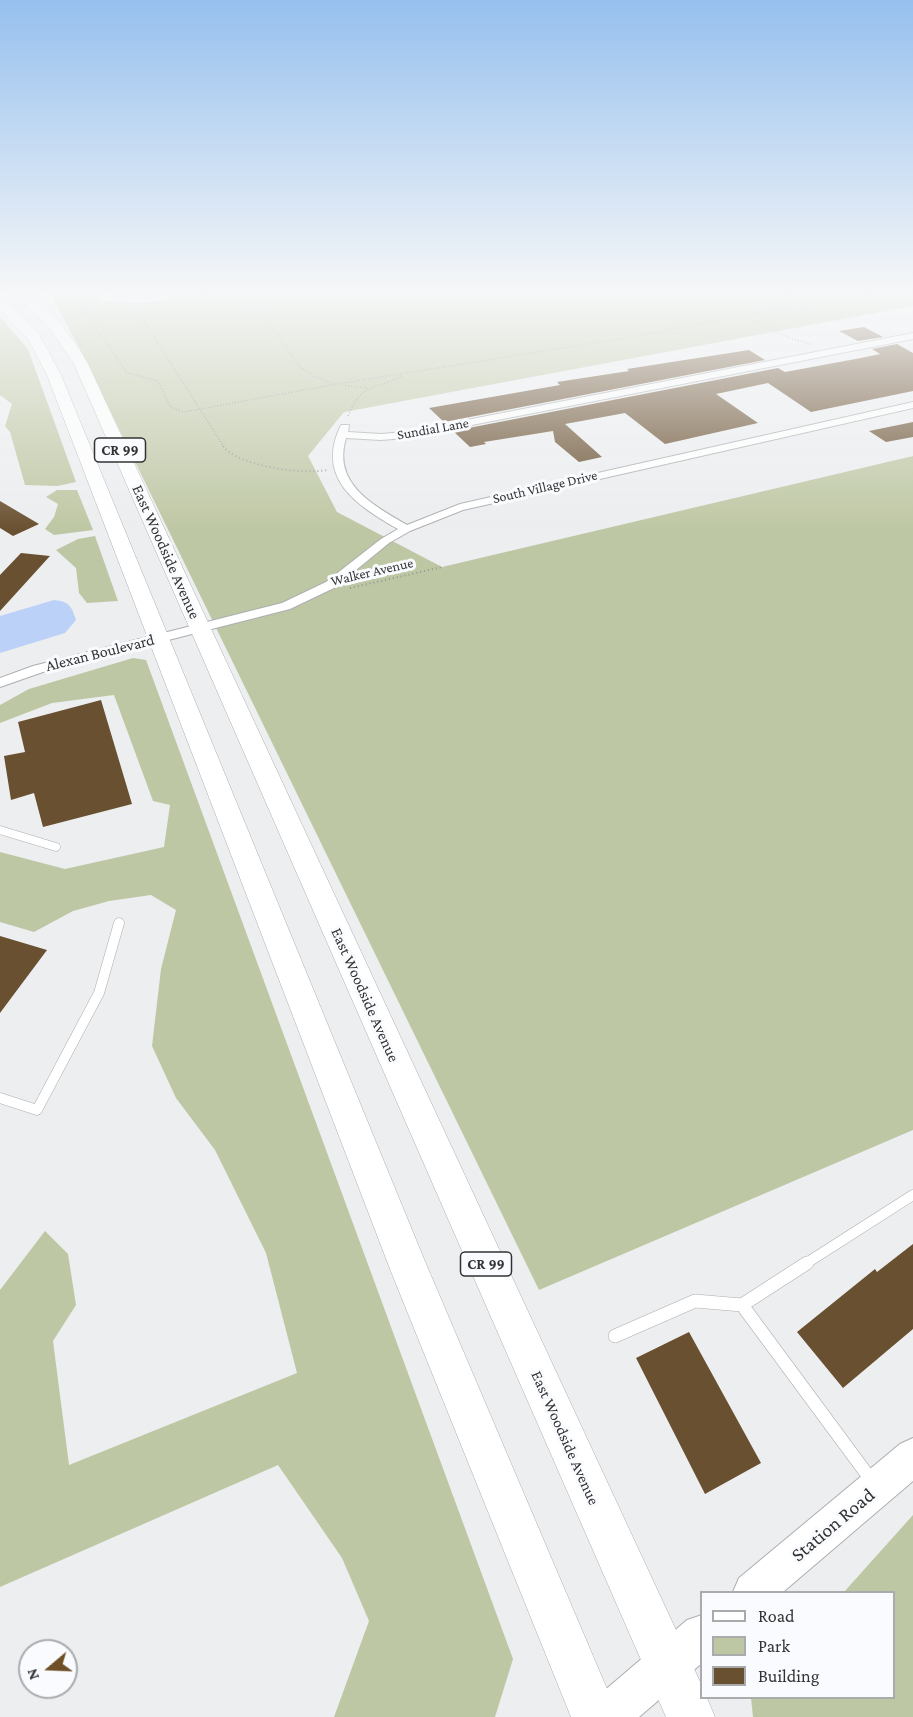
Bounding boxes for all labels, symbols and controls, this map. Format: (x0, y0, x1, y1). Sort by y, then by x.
street label: Sundial Lane (396, 414, 470, 444)
road number: CR 99 (94, 438, 146, 462)
street label: South Village Drive (491, 467, 599, 507)
street label: East Woodside Avenue (128, 482, 204, 622)
street label: Walker Avenue (329, 554, 415, 590)
street label: Alexan Boulevard (44, 630, 156, 676)
street label: East Woodside Avenue (327, 925, 403, 1065)
road number: CR 99 (460, 1252, 512, 1276)
street label: East Woodside Avenue (527, 1368, 603, 1508)
street label: Station Road (786, 1483, 880, 1567)
legend (700, 1591, 895, 1699)
text: Road (758, 1606, 795, 1626)
text: Park (758, 1636, 790, 1656)
north arrow (18, 1639, 78, 1699)
text: N (23, 1666, 42, 1682)
text: Building (758, 1666, 819, 1686)

